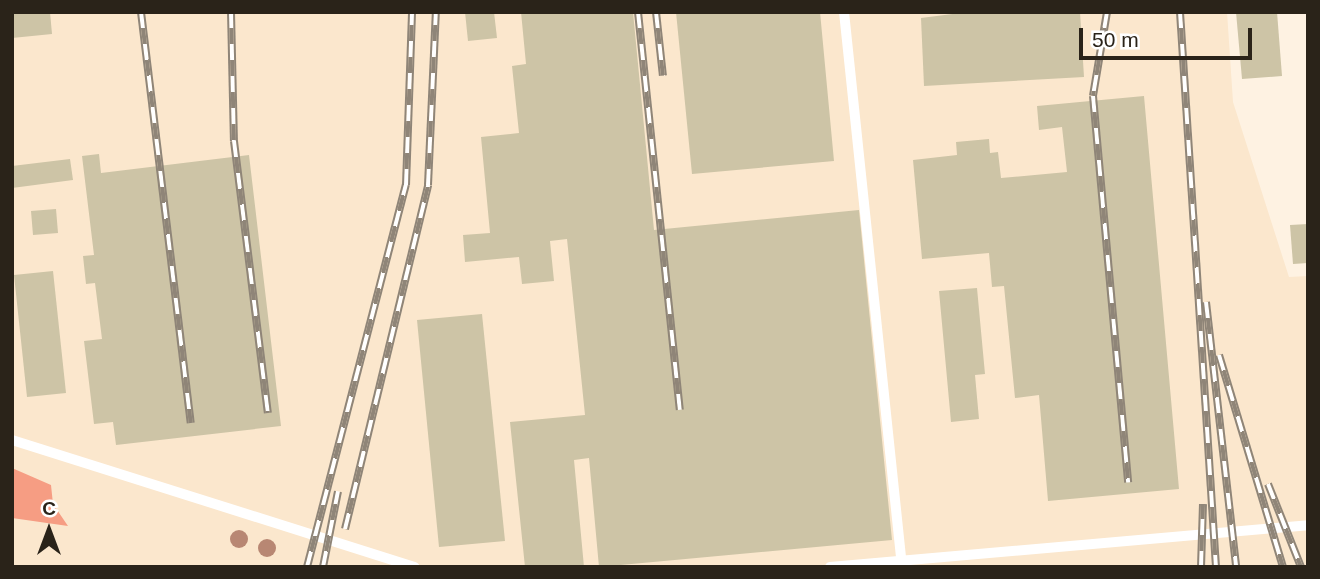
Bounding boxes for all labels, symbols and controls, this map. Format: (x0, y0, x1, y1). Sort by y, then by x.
scale bar (1082, 14, 1255, 58)
text: 50 m (1092, 28, 1139, 51)
north arrow (14, 495, 84, 565)
text: С (42, 498, 56, 519)

